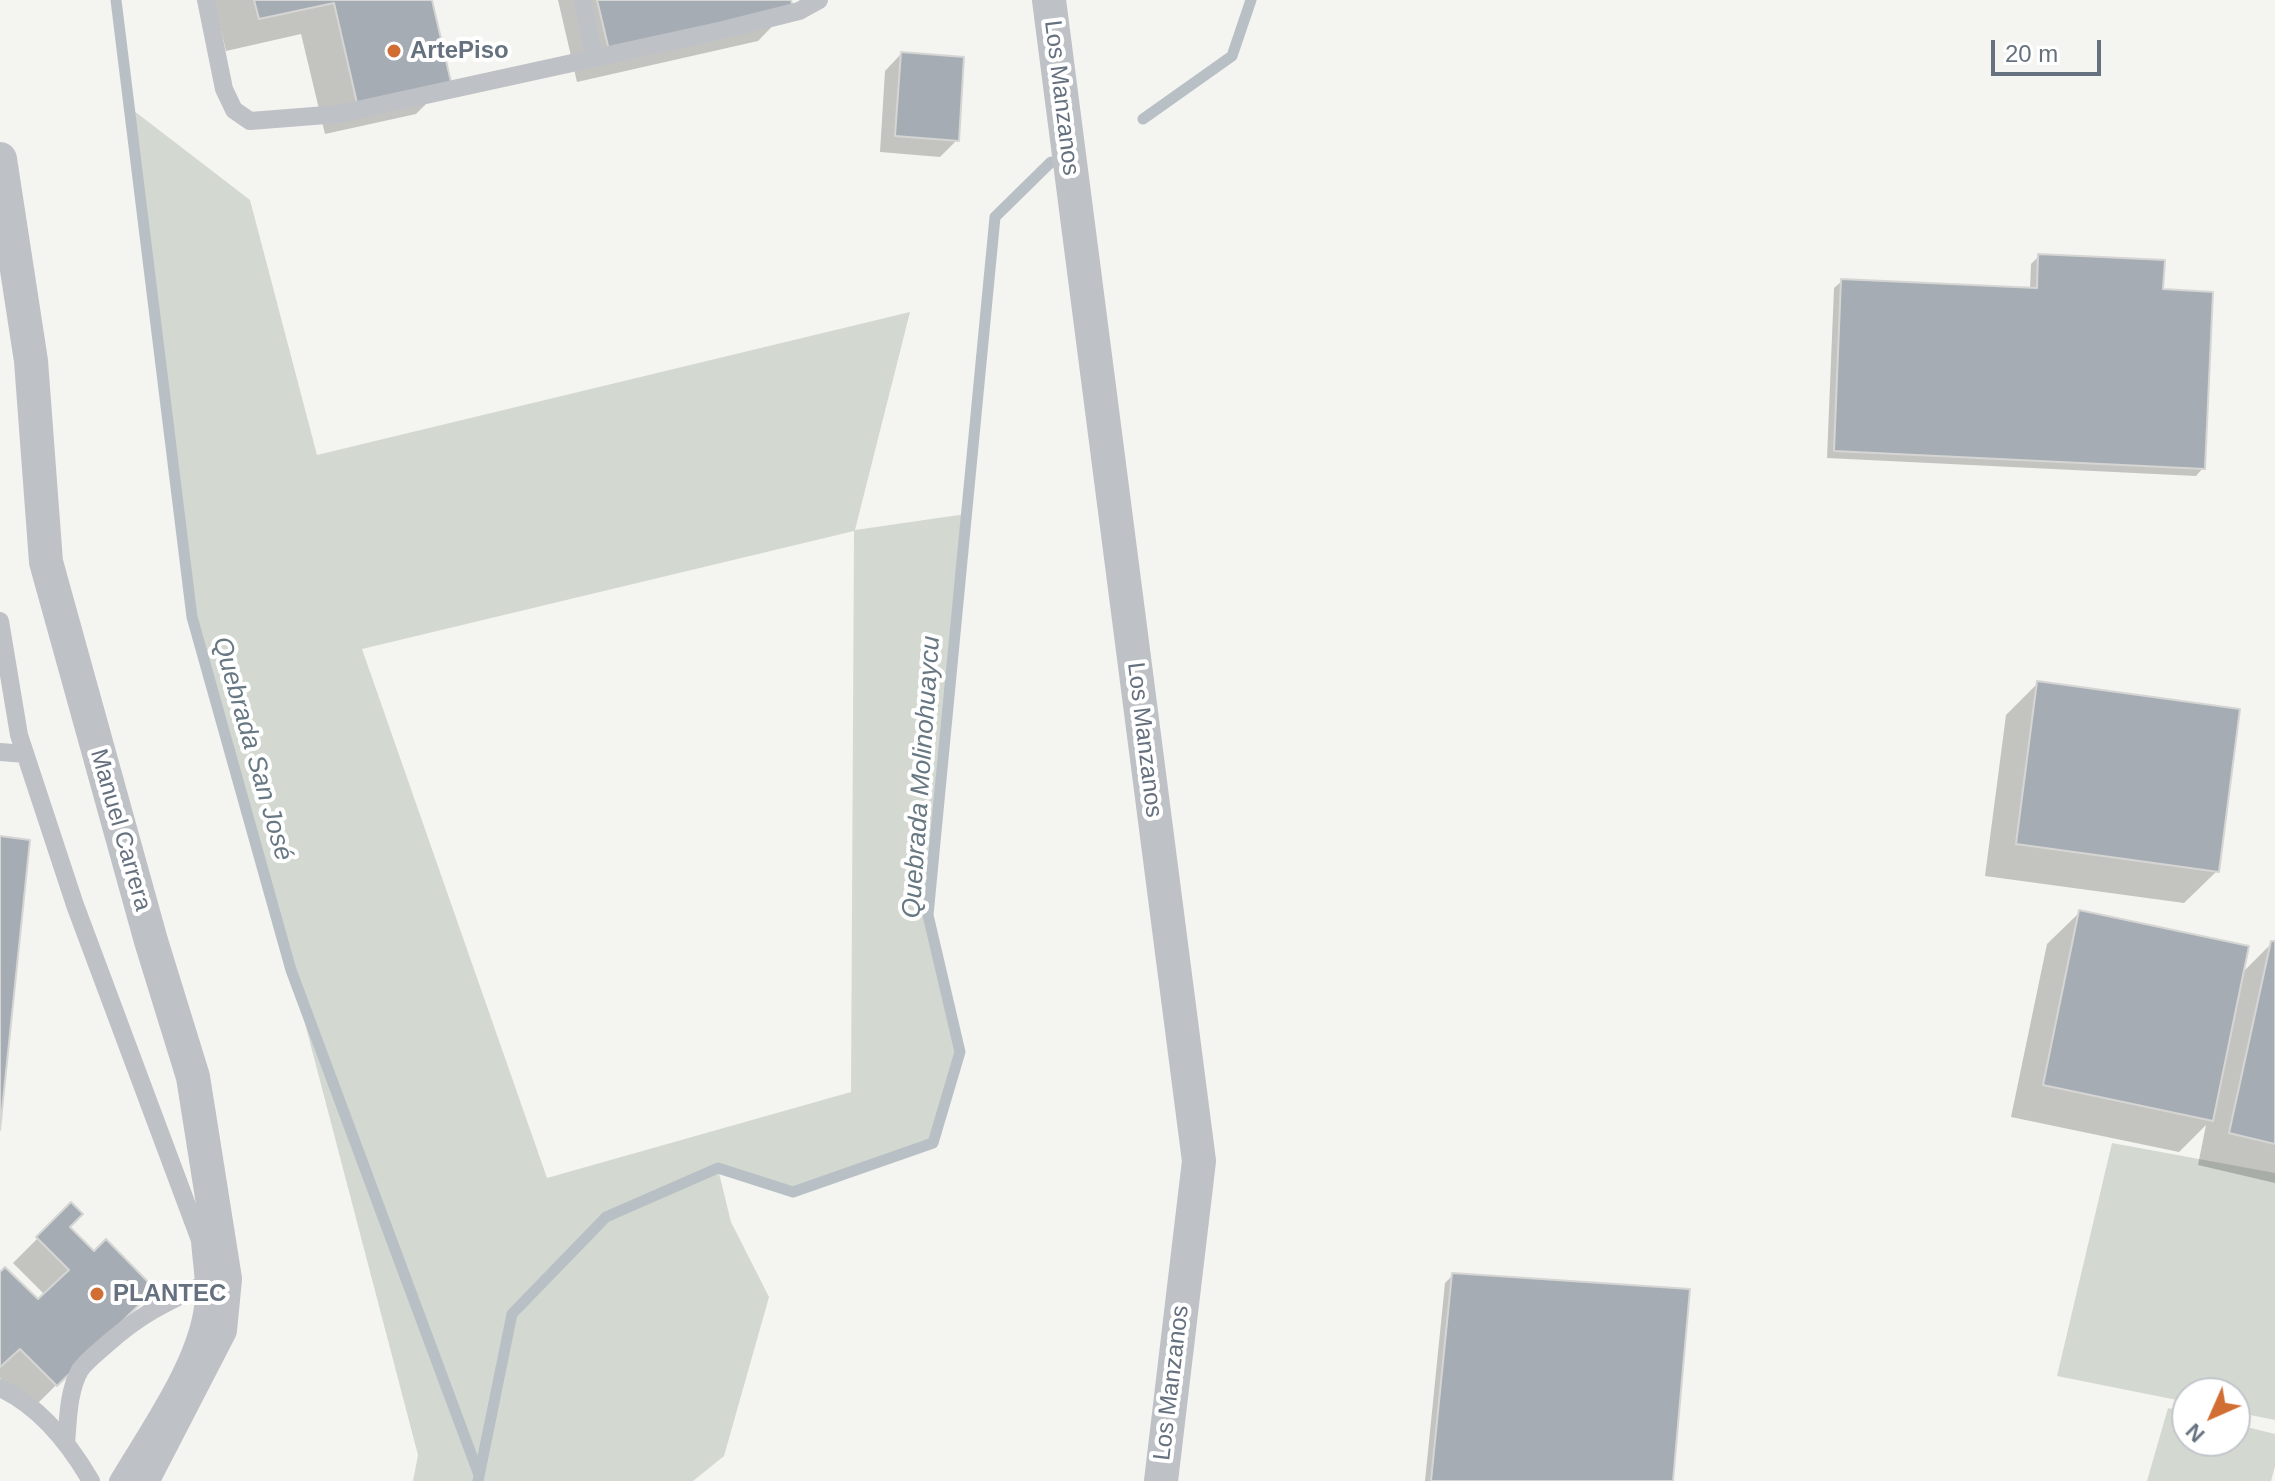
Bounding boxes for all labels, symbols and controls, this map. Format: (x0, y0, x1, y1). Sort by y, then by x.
street label: Los Manzanos (1037, 19, 1085, 177)
scale bar (1995, 24, 2105, 74)
place label: ArtePiso (410, 37, 509, 65)
text: 20 m (2005, 40, 2058, 67)
marker: ArtePiso (385, 42, 403, 60)
water label: Quebrada San José (205, 634, 299, 864)
water label: Quebrada Molinohuaycu (897, 635, 947, 919)
street label: Los Manzanos (1120, 661, 1168, 819)
street label: Manuel Carrera (83, 746, 157, 914)
place label: PLANTEC (113, 1280, 226, 1308)
marker: PLANTEC (88, 1285, 106, 1303)
street label: Los Manzanos (1148, 1304, 1196, 1462)
north arrow (2171, 1377, 2251, 1457)
text: N (2181, 1418, 2210, 1447)

